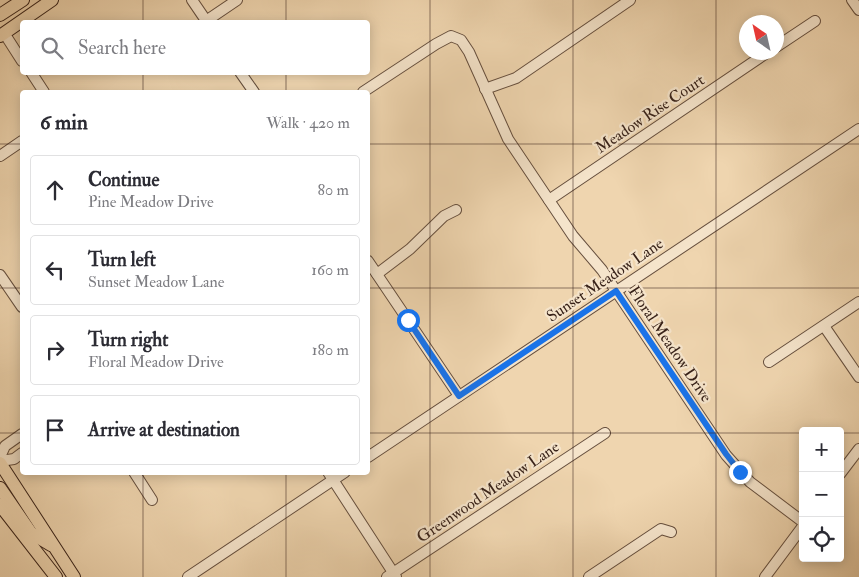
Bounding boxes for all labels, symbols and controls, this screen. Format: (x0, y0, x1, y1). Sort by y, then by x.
north arrow (739, 15, 784, 60)
search box (20, 20, 370, 75)
icon: search (38, 34, 66, 62)
text: Search here (78, 36, 166, 60)
street label: Meadow Rise Court (592, 70, 708, 158)
text: 6 min (40, 109, 88, 136)
text: Walk · 420 m (266, 113, 350, 133)
text: Continue (88, 168, 159, 192)
icon: ahead (41, 176, 69, 204)
text: 80 m (318, 180, 349, 200)
text: Pine Meadow Drive (88, 192, 214, 212)
street label: Sunset Meadow Lane (543, 233, 667, 326)
text: Turn left (88, 248, 156, 272)
icon: left (41, 256, 69, 284)
text: 160 m (311, 260, 349, 280)
text: Sunset Meadow Lane (88, 272, 224, 292)
street label: Floral Meadow Drive (624, 282, 716, 406)
route start (397, 309, 420, 332)
text: Turn right (88, 328, 168, 352)
icon: right (41, 336, 69, 364)
text: 180 m (312, 340, 349, 360)
text: Floral Meadow Drive (88, 352, 224, 372)
icon: arrive (41, 416, 69, 444)
text: Arrive at destination (88, 418, 240, 442)
map controls (799, 427, 844, 562)
button: + (799, 427, 844, 472)
street label: Greenwood Meadow Lane (413, 437, 563, 547)
route end (729, 461, 752, 484)
button: − (799, 472, 844, 517)
button: locate (799, 517, 844, 562)

